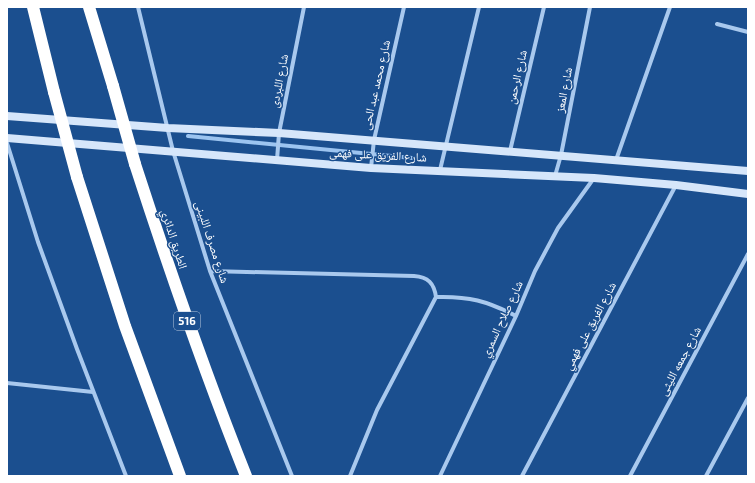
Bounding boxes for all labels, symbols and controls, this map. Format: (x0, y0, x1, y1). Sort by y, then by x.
street label: شارع محمد عبد الحى (358, 38, 394, 132)
street label: شارع الرحمن (503, 48, 531, 106)
street label: شارع اللبردى (266, 53, 292, 109)
street label: شارع المعز (552, 66, 576, 115)
street label: شارع الفريق على فهمى (329, 144, 427, 166)
street label: شارع مصرف اللبينى (191, 199, 233, 285)
street label: الطريق الدائري (155, 207, 191, 272)
street label: شارع صلاح السمري (477, 278, 529, 361)
street label: شارع الفريق على فهمي (560, 279, 622, 374)
road number: 516 (174, 312, 200, 330)
street label: شارع جمعه الليثى (655, 323, 705, 398)

